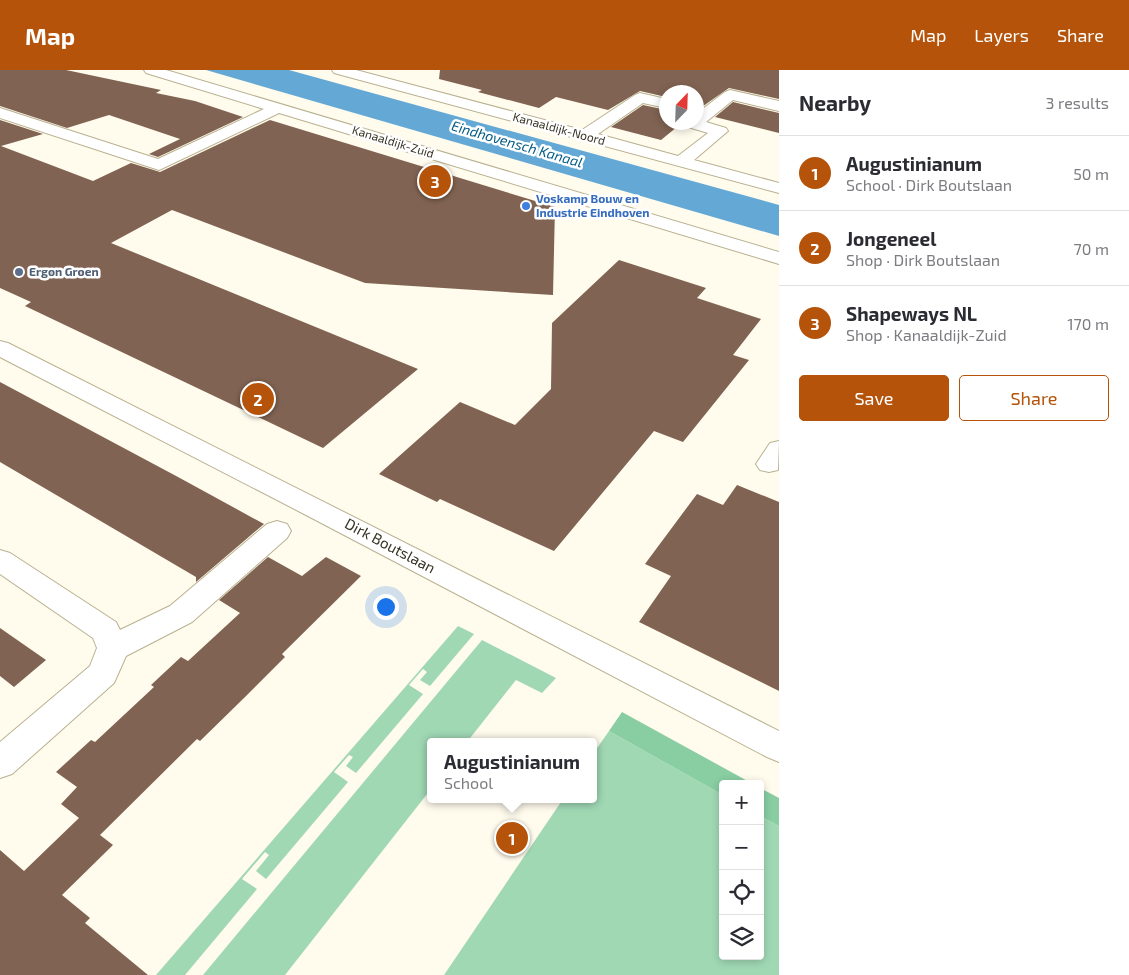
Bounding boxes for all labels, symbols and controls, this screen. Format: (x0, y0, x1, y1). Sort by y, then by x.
text: Map (25, 21, 75, 50)
text: Map (910, 24, 946, 46)
text: Layers (974, 24, 1029, 46)
text: Share (1057, 24, 1104, 46)
north arrow (659, 85, 704, 130)
text: Nearby (799, 90, 871, 115)
text: 3 results (1046, 93, 1109, 112)
street label: Kanaaldijk-Noord (511, 109, 607, 148)
water label: Eindhovensch Kanaal (450, 117, 585, 170)
street label: Kanaaldijk-Zuid (350, 122, 436, 161)
text: Augustinianum (846, 152, 982, 175)
pin: 3 (419, 162, 451, 200)
text: 1 (812, 164, 818, 183)
text: 50 m (1073, 164, 1109, 183)
text: School · Dirk Boutslaan (846, 175, 1012, 194)
place label: Voskamp Bouw en Industrie Eindhoven (536, 191, 650, 219)
marker: Voskamp Bouw en Industrie Eindhoven (520, 200, 532, 212)
text: Jongeneel (846, 227, 936, 250)
text: 2 (810, 239, 820, 258)
text: 70 m (1074, 239, 1109, 258)
text: Shop · Dirk Boutslaan (846, 250, 1000, 269)
place label: Ergon Groen (29, 264, 99, 278)
marker: Ergon Groen (13, 266, 25, 278)
text: Shapeways NL (846, 302, 977, 325)
text: 3 (810, 314, 820, 333)
text: 170 m (1067, 314, 1109, 333)
text: Shop · Kanaaldijk-Zuid (846, 325, 1007, 344)
button: Save (799, 375, 949, 421)
button: Share (959, 375, 1109, 421)
pin: 2 (242, 380, 274, 418)
street label: Dirk Boutslaan (342, 514, 439, 577)
your location (373, 594, 399, 620)
popup (427, 738, 597, 803)
text: Augustinianum (444, 750, 580, 773)
text: School (444, 773, 493, 792)
map controls (719, 780, 764, 960)
button: + (719, 780, 764, 825)
pin: 1 (496, 819, 528, 857)
button: − (719, 825, 764, 870)
button: locate (719, 870, 764, 915)
button: layers (719, 915, 764, 960)

